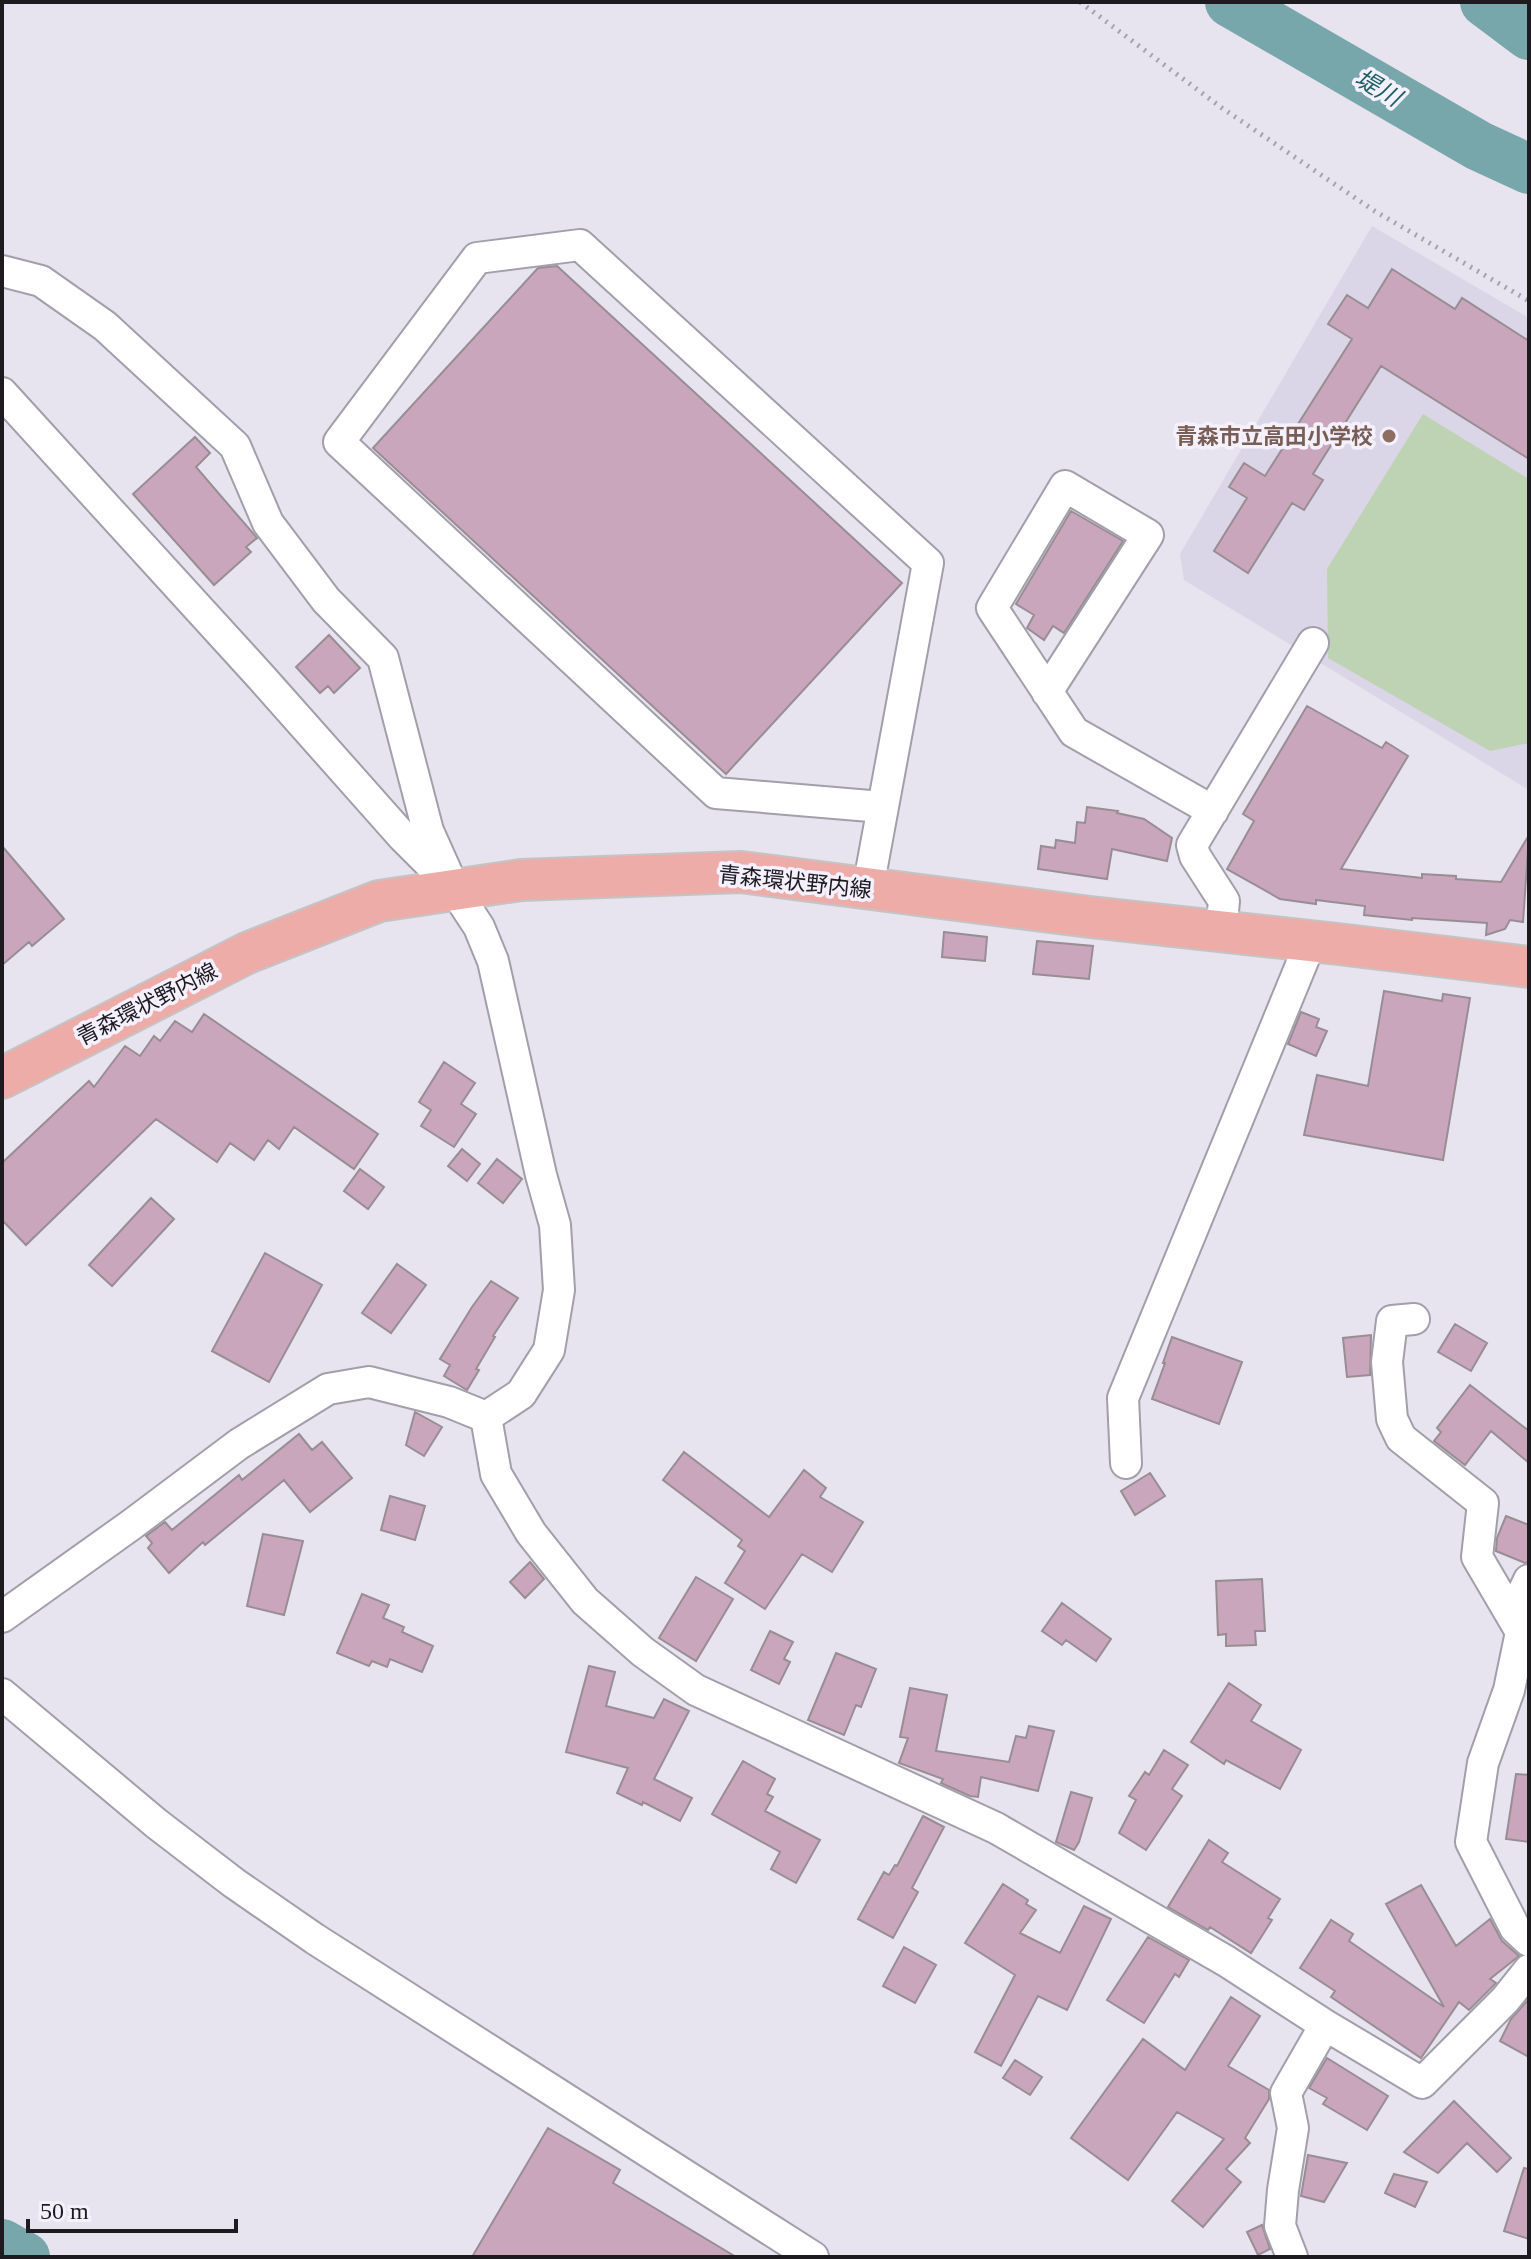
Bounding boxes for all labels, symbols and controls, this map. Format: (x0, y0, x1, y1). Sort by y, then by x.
water label: 堤川 (1351, 65, 1408, 113)
place label: 青森市立高田小学校 (1175, 424, 1373, 449)
marker: 青森市立高田小学校 (1380, 427, 1398, 445)
street label: 青森環状野内線 (717, 862, 873, 902)
street label: 青森環状野内線 (73, 958, 221, 1050)
scale bar (28, 2183, 236, 2233)
text: 50 m (40, 2198, 89, 2224)

